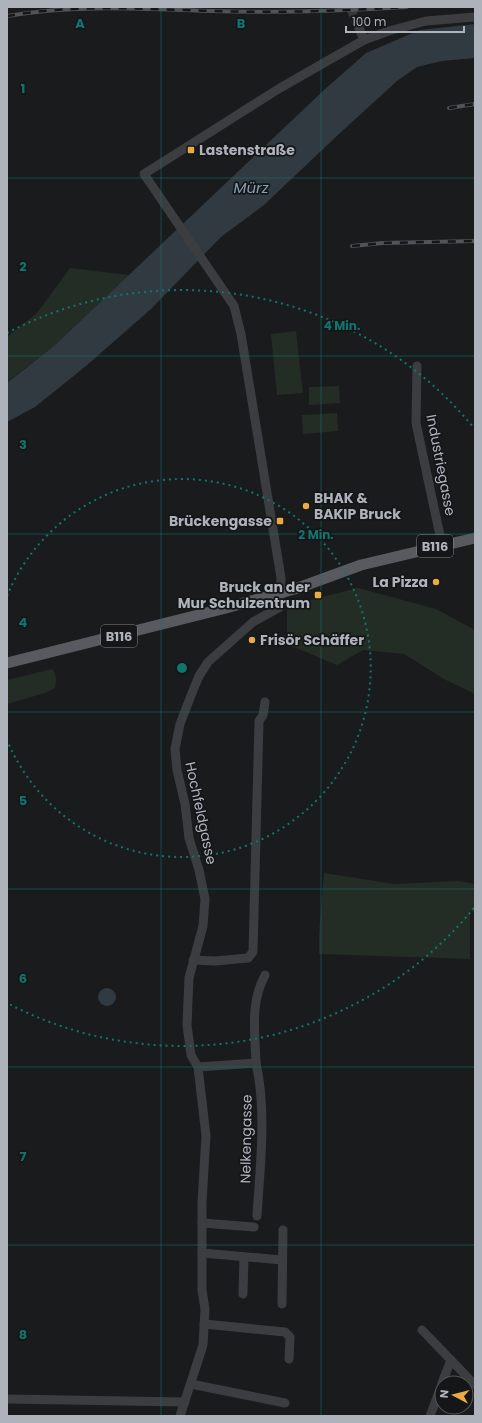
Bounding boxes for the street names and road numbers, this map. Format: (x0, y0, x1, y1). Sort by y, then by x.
street label: Industriegasse (421, 413, 461, 518)
road number: B116 (417, 535, 453, 557)
road number: B116 (101, 625, 137, 647)
street label: Hochfeldgasse (180, 760, 222, 867)
street label: Nelkengasse (235, 1094, 257, 1184)

